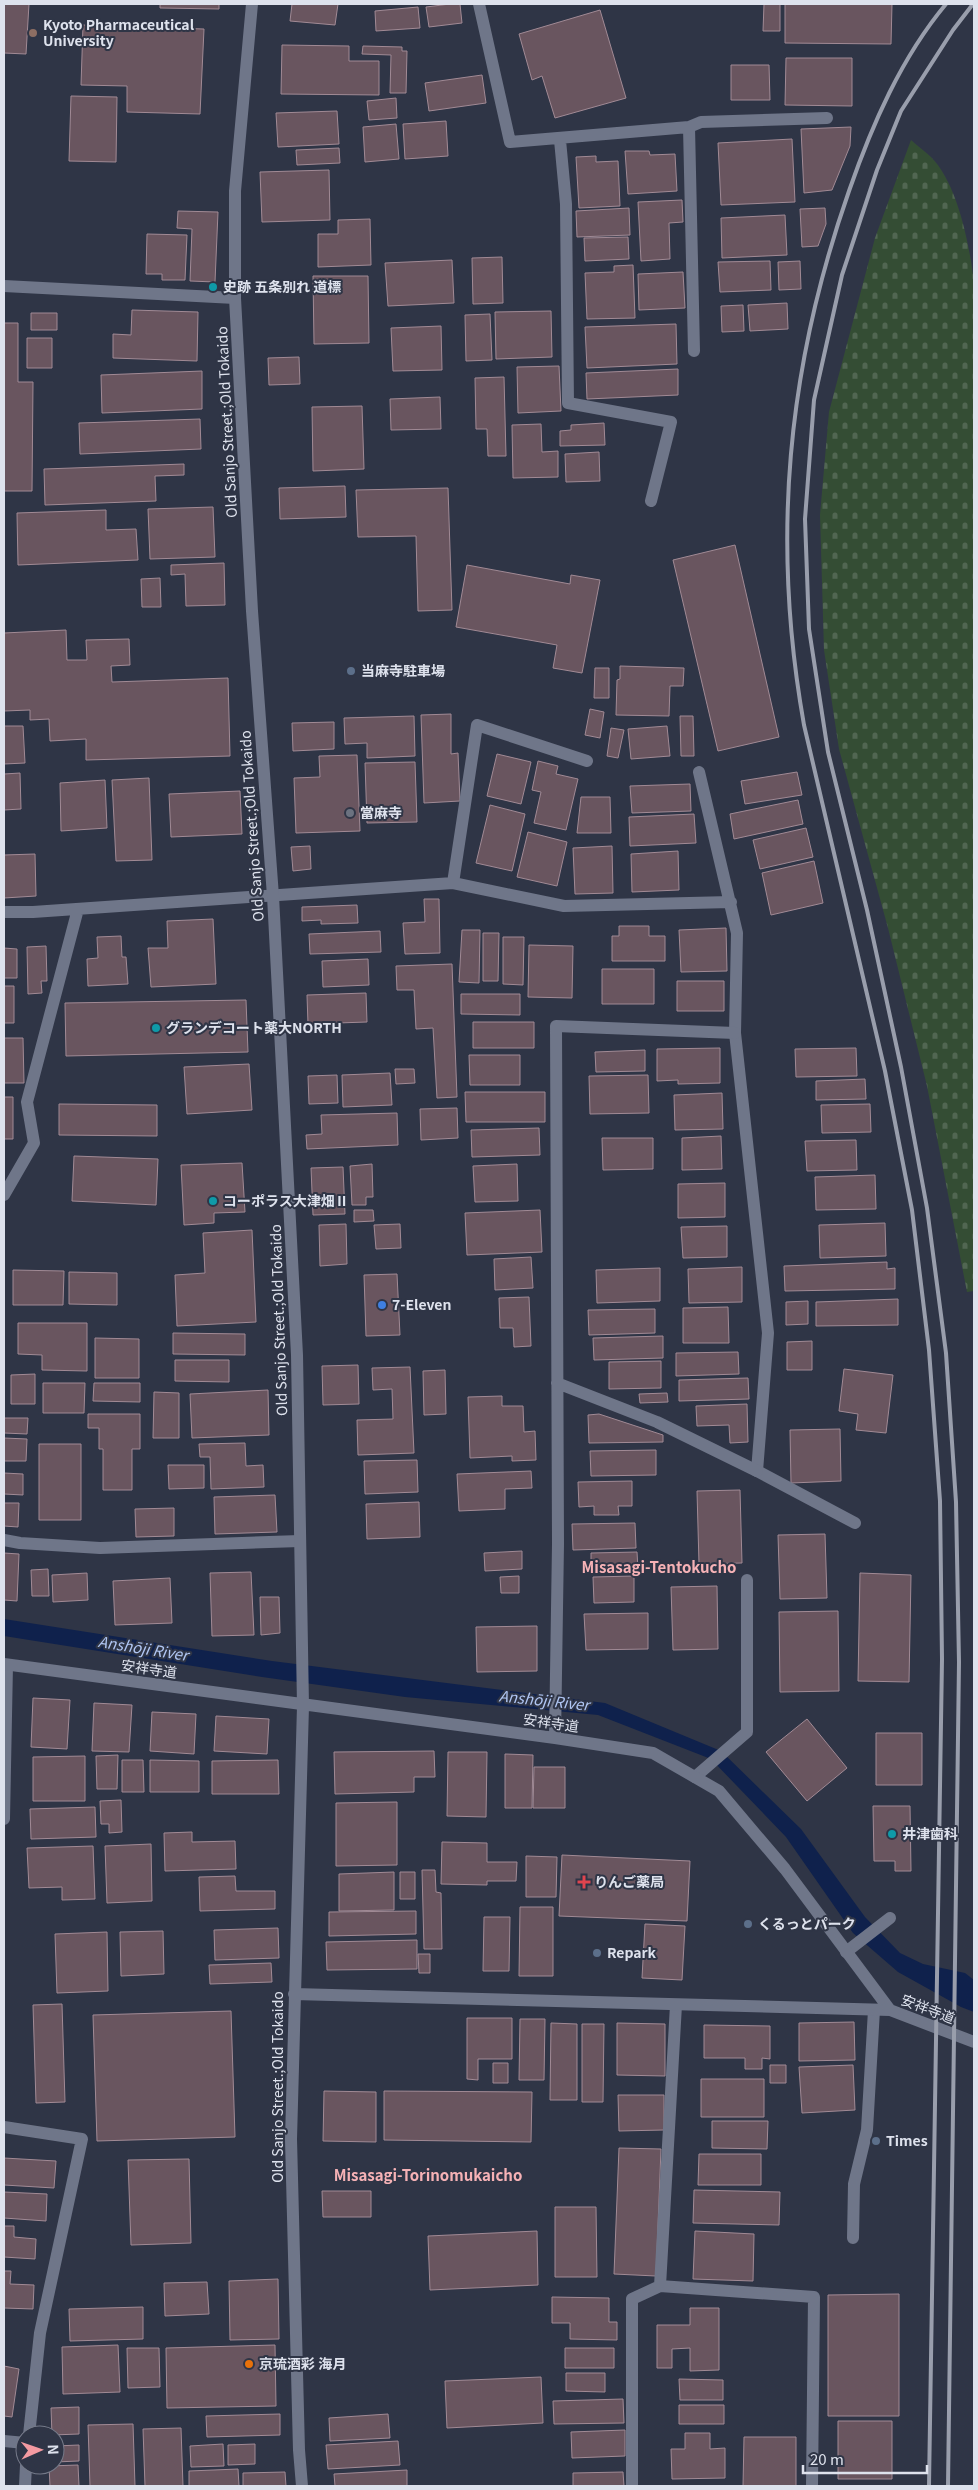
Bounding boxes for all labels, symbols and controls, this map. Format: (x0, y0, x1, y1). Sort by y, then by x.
place label: Kyoto Pharmaceutical University (43, 14, 195, 50)
marker: Kyoto Pharmaceutical University (27, 27, 39, 39)
place label: 史跡 五条別れ 道標 (223, 276, 341, 296)
marker: 史跡 五条別れ 道標 (207, 281, 219, 293)
street label: Old Sanjo Street.;Old Tokaido (211, 326, 241, 518)
place label: 当麻寺駐車場 (361, 660, 445, 680)
marker: 当麻寺駐車場 (345, 665, 357, 677)
street label: Old Sanjo Street.;Old Tokaido (234, 730, 268, 922)
place label: 當麻寺 (360, 802, 402, 822)
marker: 當麻寺 (344, 807, 356, 819)
place label: グランデコート薬大NORTH (166, 1017, 342, 1037)
marker: グランデコート薬大NORTH (150, 1022, 162, 1034)
place label: コーポラス大津畑Ⅱ (223, 1190, 349, 1210)
marker: コーポラス大津畑Ⅱ (207, 1195, 219, 1207)
street label: Old Sanjo Street.;Old Tokaido (265, 1224, 291, 1416)
place label: 7-Eleven (392, 1294, 451, 1314)
marker: 7-Eleven (376, 1299, 388, 1311)
district label: Misasagi-Tentokucho (582, 1556, 736, 1577)
water label: Anshōji River (97, 1630, 192, 1665)
street label: 安祥寺道 (120, 1654, 178, 1682)
water label: Anshōji River (498, 1684, 592, 1715)
street label: 安祥寺道 (522, 1708, 580, 1736)
place label: 井津歯科 (902, 1823, 958, 1843)
marker: 井津歯科 (886, 1828, 898, 1840)
place label: りんご薬局 (594, 1871, 664, 1891)
marker: りんご薬局 (578, 1876, 590, 1888)
place label: くるっとパーク (758, 1913, 856, 1933)
marker: くるっとパーク (742, 1918, 754, 1930)
place label: Repark (607, 1942, 657, 1962)
marker: Repark (591, 1947, 603, 1959)
street label: 安祥寺道 (899, 1989, 958, 2027)
street label: Old Sanjo Street.;Old Tokaido (267, 1991, 287, 2183)
place label: Times (886, 2130, 928, 2150)
marker: Times (870, 2135, 882, 2147)
district label: Misasagi-Torinomukaicho (334, 2164, 522, 2185)
place label: 京琉酒彩 海月 (259, 2353, 346, 2373)
marker: 京琉酒彩 海月 (243, 2358, 255, 2370)
north arrow (15, 2425, 65, 2475)
scale bar (803, 2442, 927, 2474)
text: N (44, 2444, 64, 2455)
text: 20 m (810, 2448, 844, 2469)

